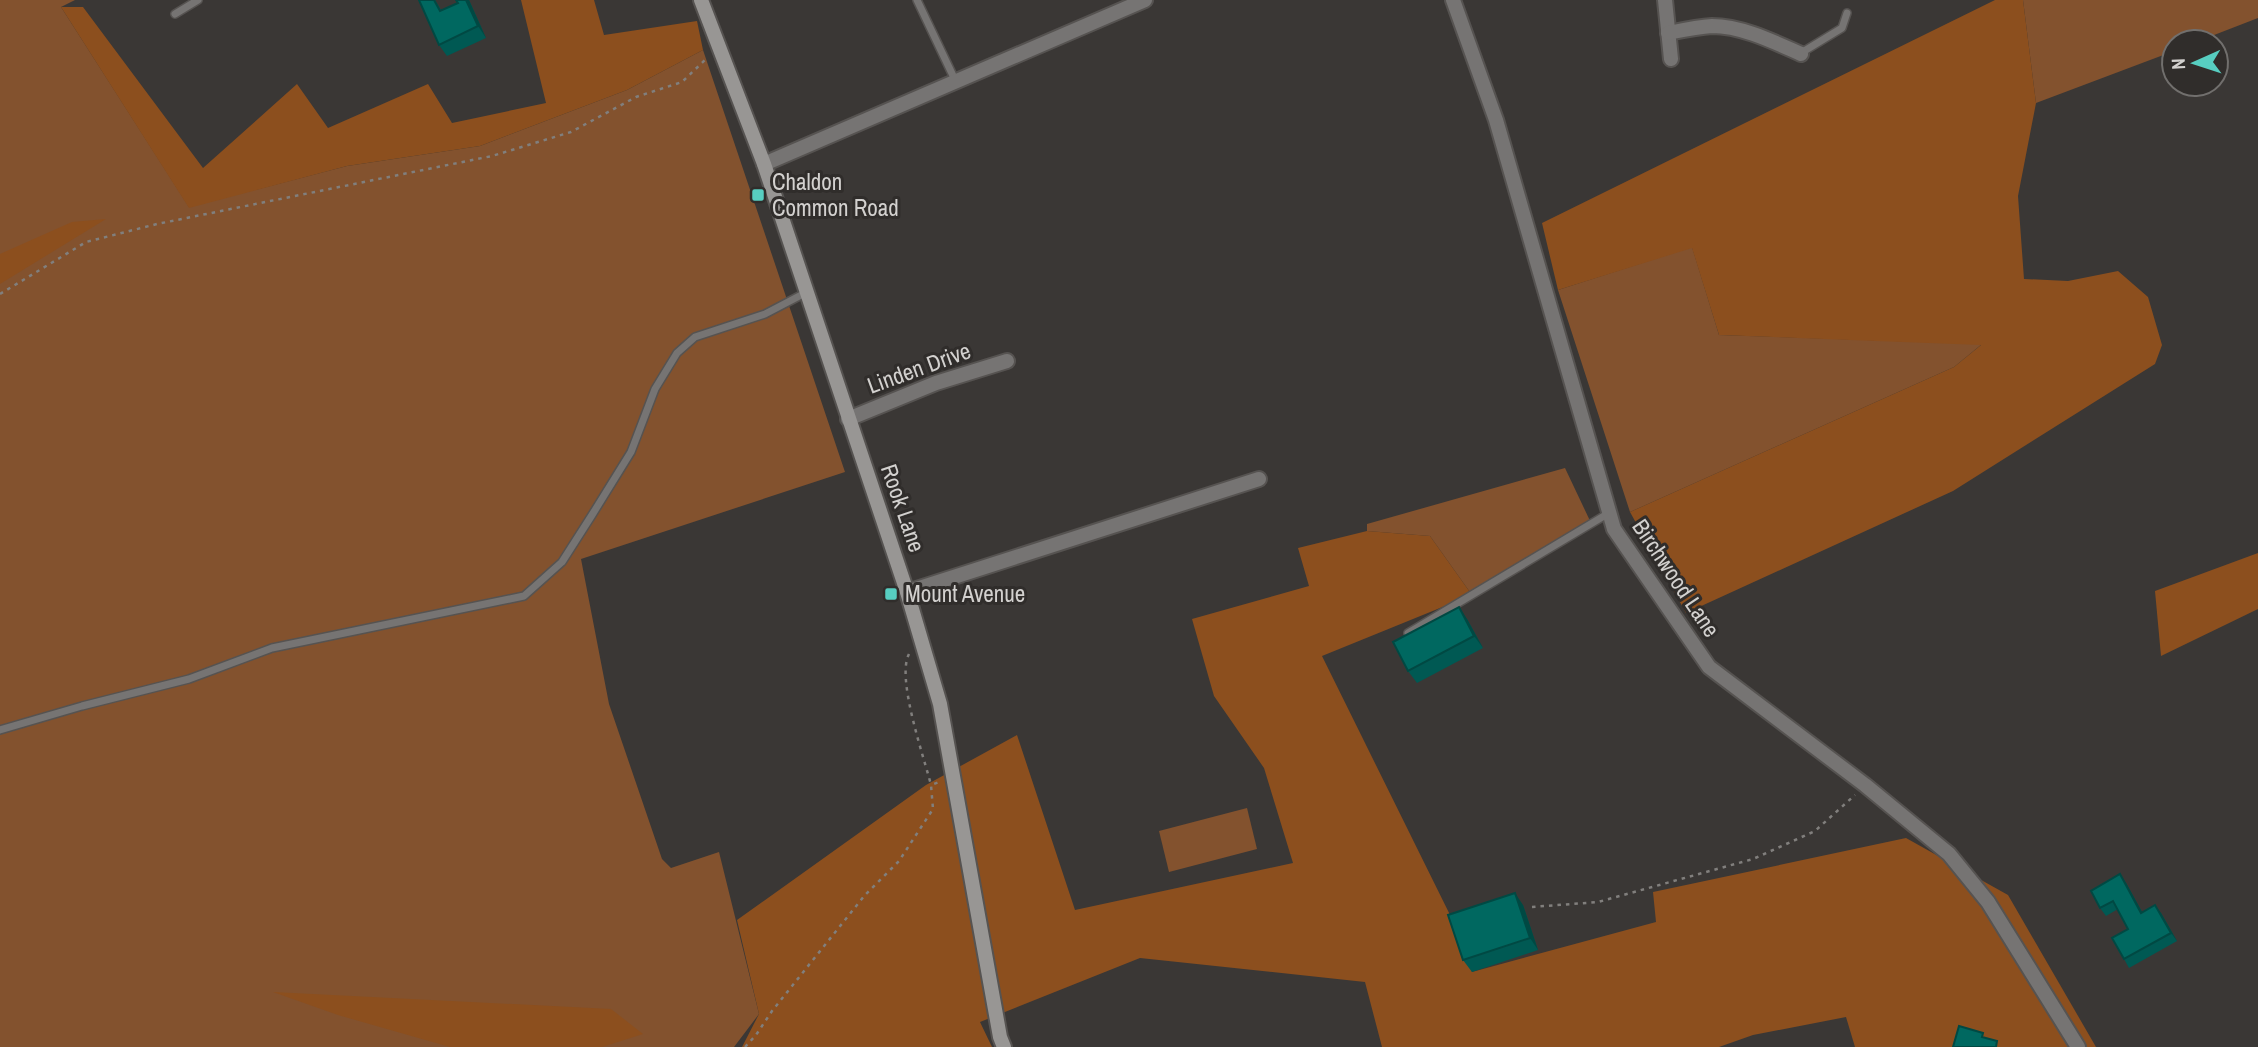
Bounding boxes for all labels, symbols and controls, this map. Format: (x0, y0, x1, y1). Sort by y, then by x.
north arrow (2160, 28, 2230, 98)
text: N (2165, 58, 2191, 70)
place label: Chaldon Common Road (772, 166, 899, 223)
marker: Chaldon Common Road (750, 187, 766, 203)
street label: Linden Drive (863, 334, 975, 401)
street label: Rook Lane (874, 460, 933, 556)
street label: Birchwood Lane (1625, 513, 1727, 643)
place label: Mount Avenue (905, 578, 1025, 609)
marker: Mount Avenue (883, 586, 899, 602)

